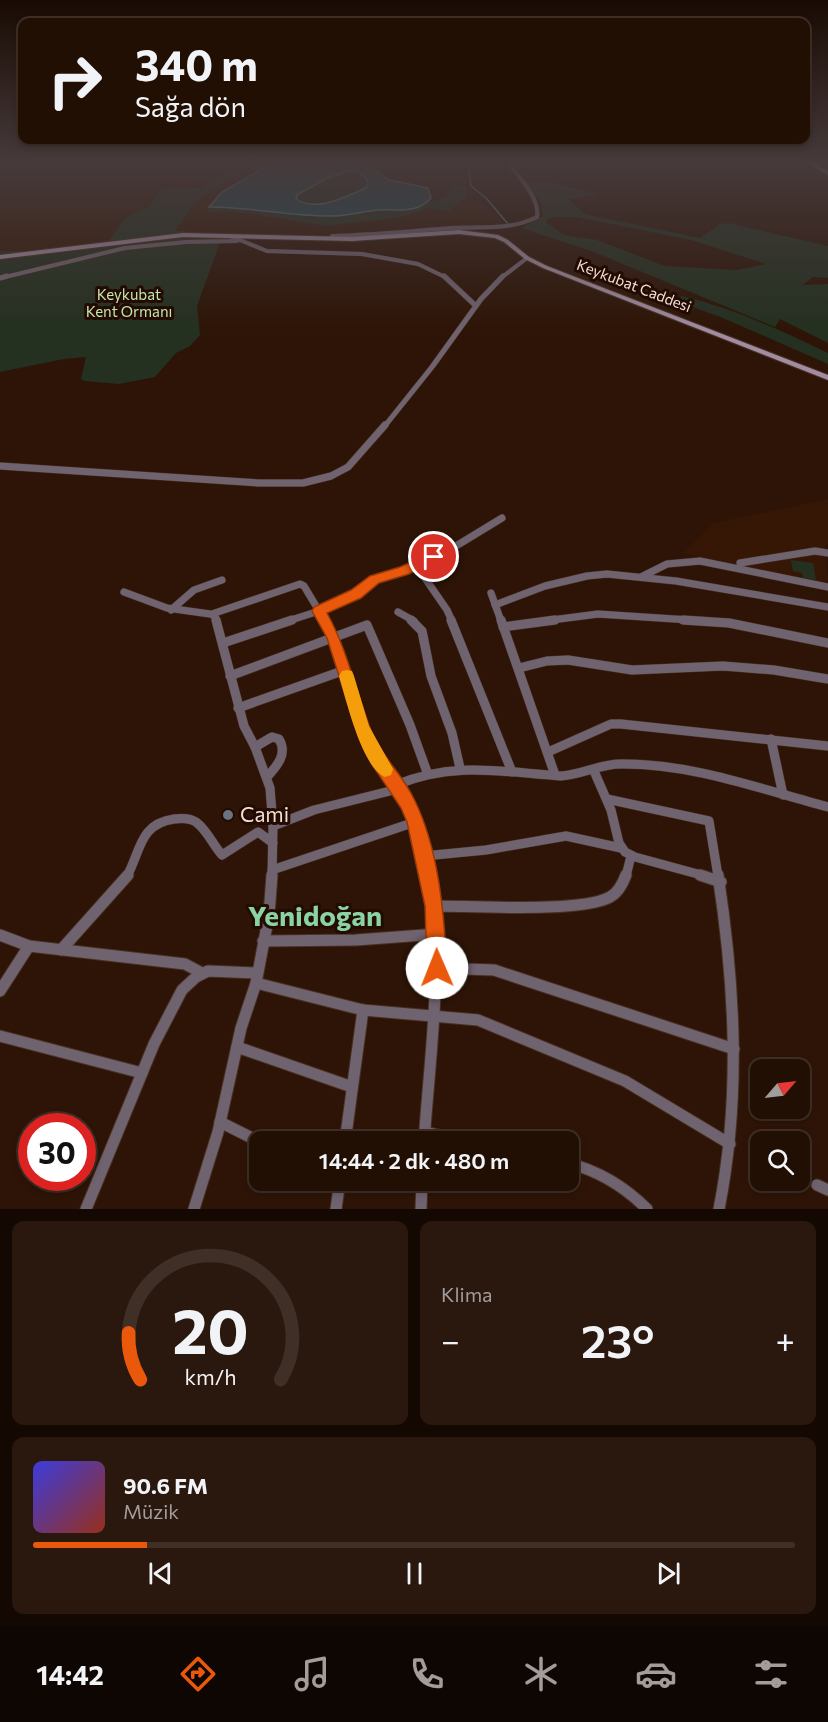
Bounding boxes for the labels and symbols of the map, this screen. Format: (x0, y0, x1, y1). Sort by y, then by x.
street label: Keykubat Caddesi (575, 255, 694, 315)
park label: Keykubat Kent Ormanı (86, 285, 172, 320)
pin (408, 531, 459, 582)
place label: Cami (240, 801, 289, 826)
marker: Cami (221, 808, 235, 822)
district label: Yenidoğan (248, 898, 382, 932)
position arrow (405, 936, 469, 1000)
north arrow (750, 1059, 810, 1119)
speed limit sign: 30 (18, 1113, 96, 1191)

